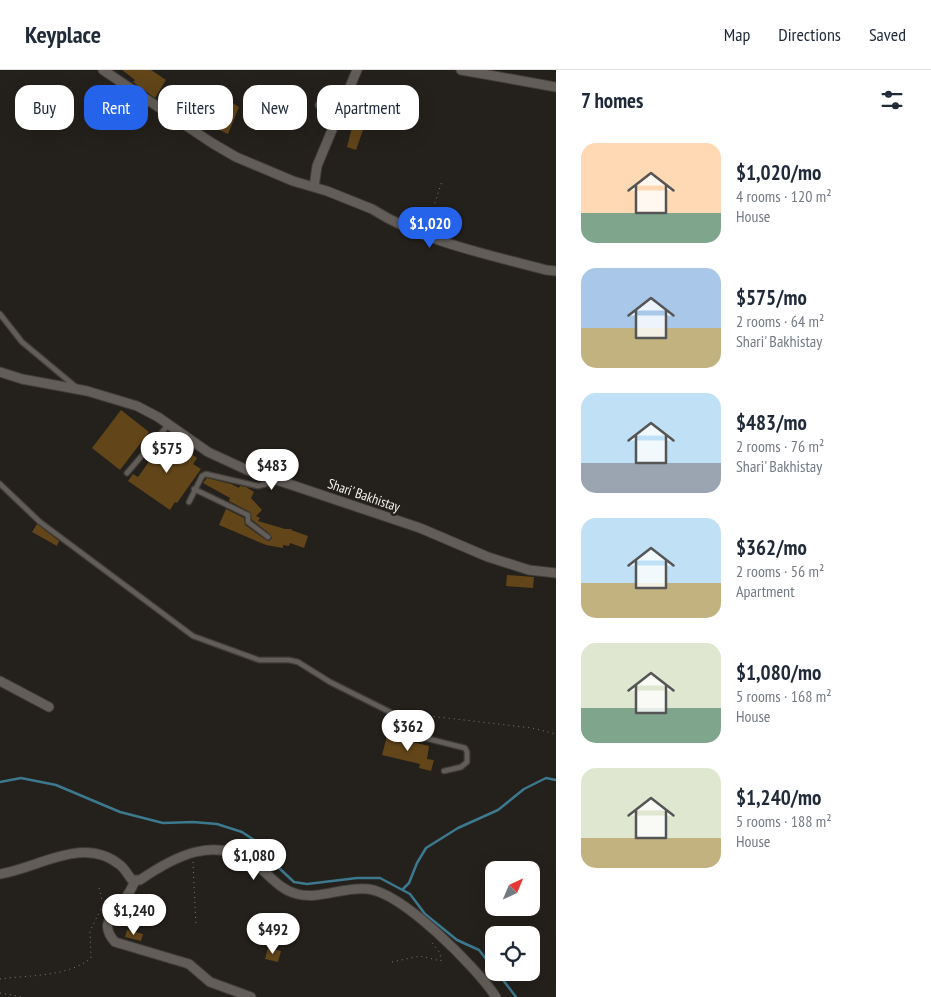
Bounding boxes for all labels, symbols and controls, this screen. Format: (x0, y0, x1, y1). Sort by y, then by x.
text: Keyplace (25, 19, 101, 50)
text: Map (724, 23, 750, 46)
text: Directions (778, 23, 841, 46)
text: Saved (869, 23, 906, 46)
chip: Buy (15, 85, 74, 130)
chip: Rent (84, 85, 148, 130)
chip: Filters (158, 85, 233, 130)
chip: New (243, 85, 307, 130)
chip: Apartment (317, 85, 419, 130)
icon: filters (878, 86, 906, 114)
text: 7 homes (581, 87, 643, 114)
text: $1,020/mo (736, 159, 821, 186)
icon: home (621, 163, 681, 223)
text: 4 rooms · 120 m² (736, 186, 832, 206)
pin: $1,020 (389, 206, 471, 249)
text: House (736, 206, 770, 226)
text: $1,020 (409, 213, 451, 233)
text: $575/mo (736, 284, 807, 311)
icon: home (621, 288, 681, 348)
text: 2 rooms · 64 m² (736, 311, 824, 331)
text: Shari' Bakhistay (736, 331, 822, 351)
text: $483/mo (736, 409, 807, 436)
icon: home (621, 413, 681, 473)
pin: $575 (137, 432, 197, 474)
text: 2 rooms · 76 m² (736, 436, 824, 456)
text: $575 (152, 438, 182, 458)
pin: $483 (242, 448, 302, 491)
text: $483 (257, 455, 287, 475)
text: Shari' Bakhistay (736, 456, 822, 476)
street label: Shari' Bakhistay (325, 474, 403, 516)
text: $362/mo (736, 534, 807, 561)
icon: home (621, 538, 681, 598)
text: 2 rooms · 56 m² (736, 561, 824, 581)
text: Apartment (736, 581, 795, 601)
text: $1,080/mo (736, 659, 821, 686)
icon: home (621, 663, 681, 723)
text: 5 rooms · 168 m² (736, 686, 832, 706)
text: House (736, 706, 770, 726)
pin: $362 (378, 710, 438, 752)
text: $362 (393, 716, 423, 736)
text: $1,240/mo (736, 784, 821, 811)
icon: home (621, 788, 681, 848)
text: 5 rooms · 188 m² (736, 811, 832, 831)
text: House (736, 831, 770, 851)
pin: $1,080 (213, 838, 295, 881)
text: $1,080 (233, 845, 275, 865)
north arrow (485, 861, 540, 916)
map controls (485, 861, 540, 981)
pin: $1,240 (93, 894, 175, 936)
text: $1,240 (113, 900, 155, 920)
pin: $492 (243, 912, 303, 955)
text: $492 (258, 919, 288, 939)
button: locate (485, 926, 540, 981)

